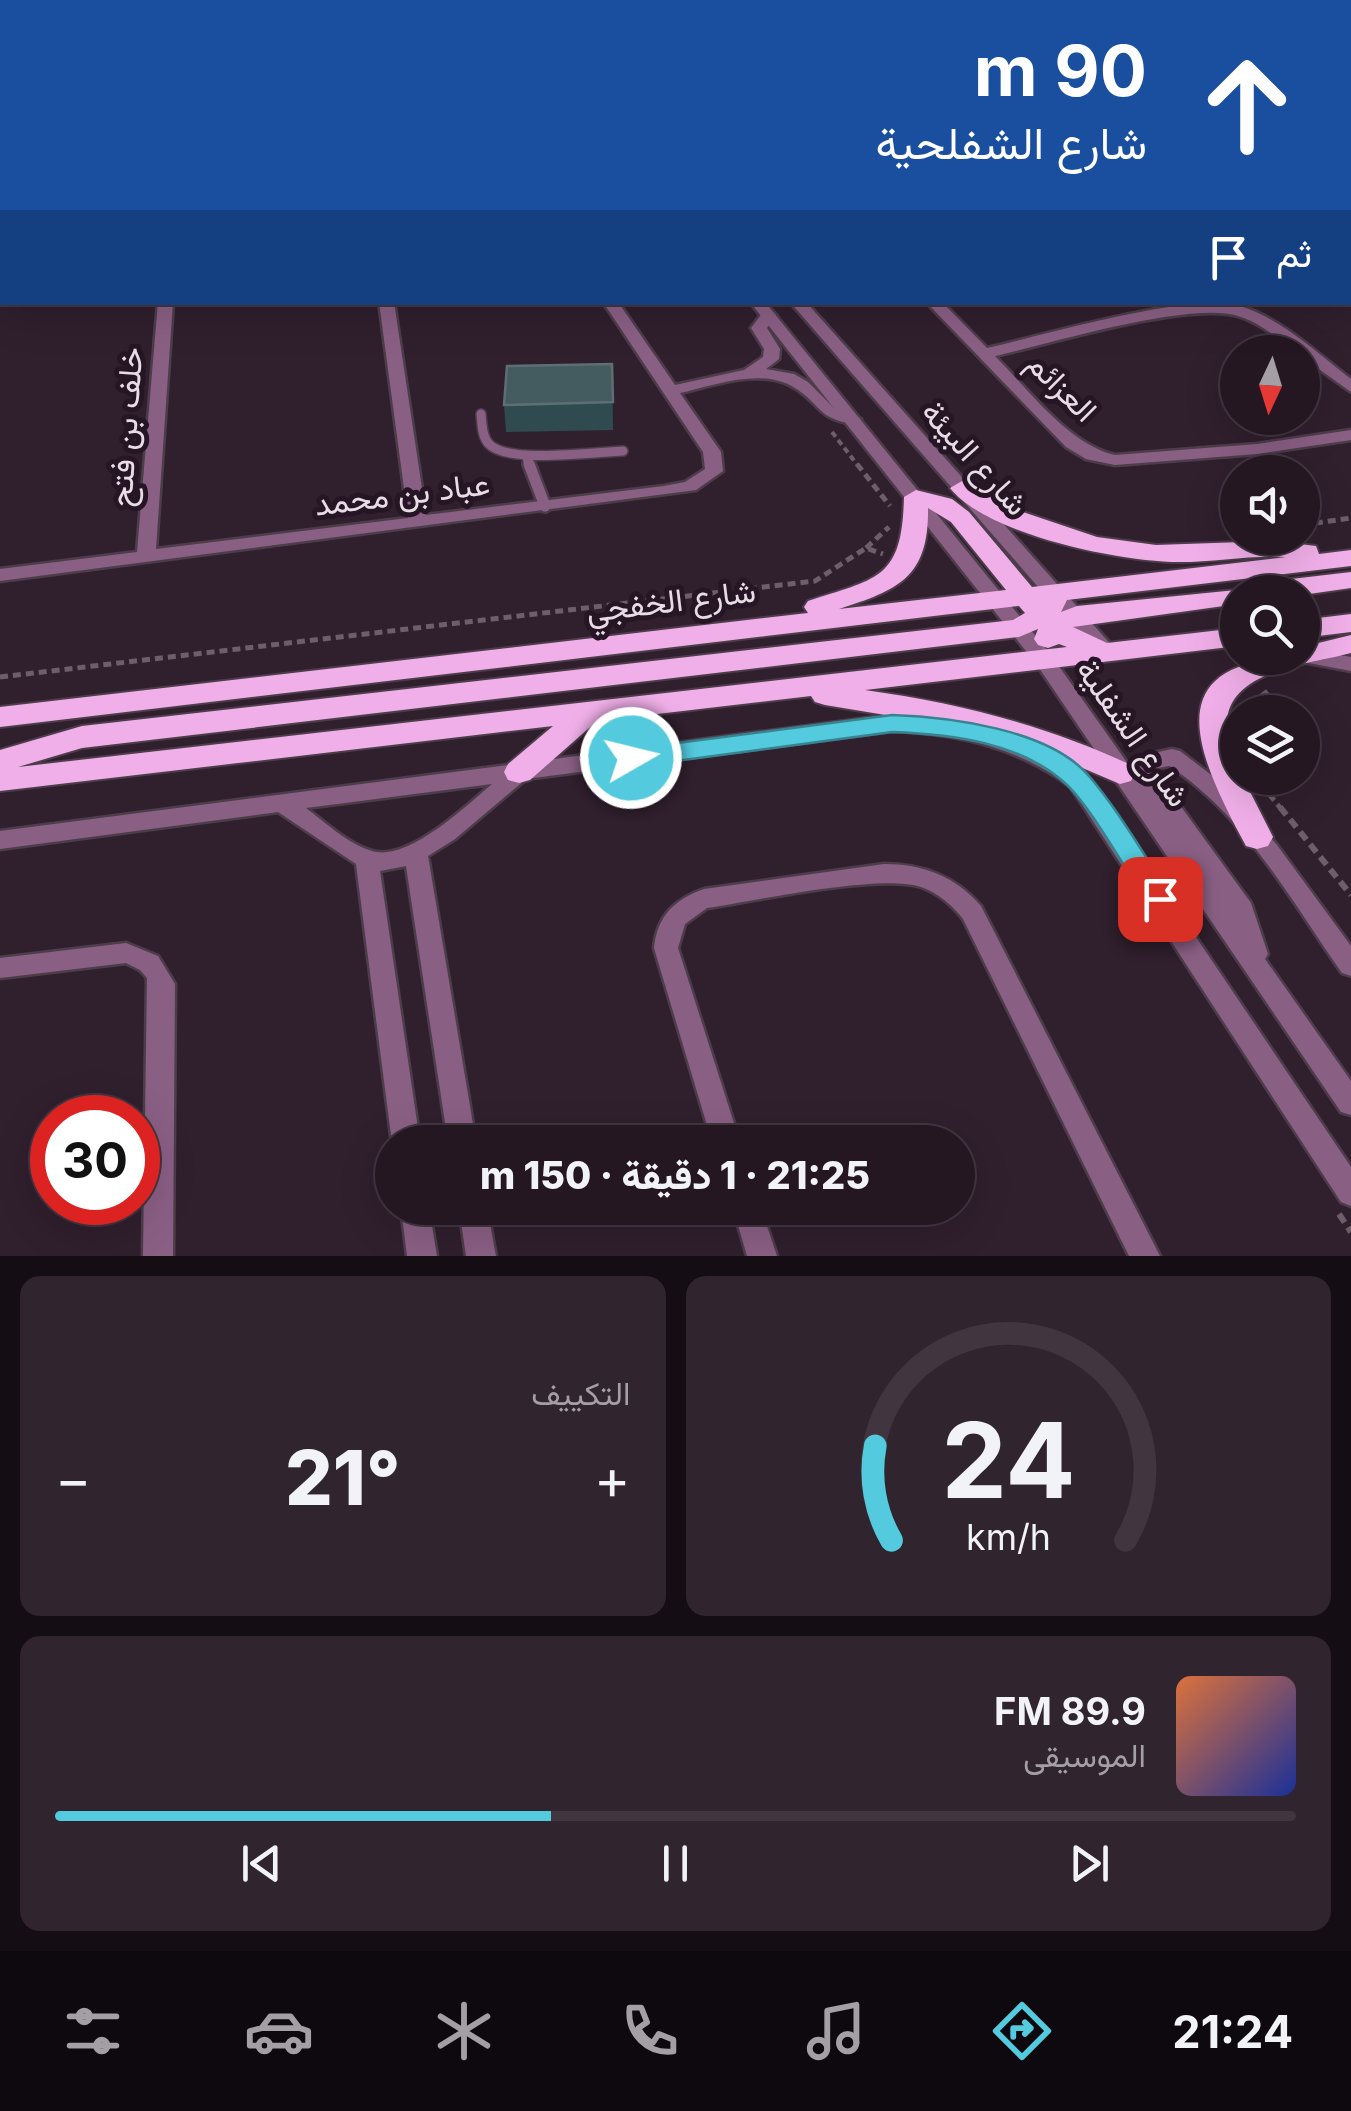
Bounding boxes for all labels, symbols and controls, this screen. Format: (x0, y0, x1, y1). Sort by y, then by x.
text: 90 m (974, 28, 1147, 113)
icon: ahead (1182, 40, 1312, 170)
text: شارع الشفلحية (875, 115, 1147, 170)
icon: arrive (1201, 230, 1256, 285)
text: ثم (1276, 230, 1312, 276)
north arrow (1220, 335, 1320, 435)
map controls (1220, 335, 1320, 795)
street label: العزائم (1018, 344, 1105, 431)
street label: خلف بن فتح (100, 346, 154, 508)
street label: شارع البيئة (912, 392, 1037, 525)
button: sound (1220, 455, 1320, 555)
street label: عباد بن محمد (312, 463, 492, 524)
street label: شارع الخفجي (584, 571, 759, 637)
button: search (1220, 575, 1320, 675)
street label: شارع الشفلية (1066, 651, 1199, 816)
button: layers (1220, 695, 1320, 795)
position arrow (579, 706, 683, 810)
pin (1118, 857, 1203, 942)
icon: arrive (1133, 872, 1188, 927)
speed limit sign: 30 (30, 1095, 160, 1225)
text: 21:25 · 1 دقيقة · 150 m (480, 1152, 870, 1198)
text: التكييف (531, 1374, 631, 1413)
text: 24 (941, 1397, 1075, 1523)
text: 21° (285, 1432, 401, 1523)
text: − (55, 1446, 91, 1512)
text: + (594, 1446, 630, 1512)
text: km/h (966, 1515, 1051, 1559)
text: 89.9 FM (994, 1688, 1146, 1734)
text: الموسيقى (1023, 1736, 1146, 1775)
icon: previous (234, 1836, 289, 1891)
icon: pause (648, 1836, 703, 1891)
icon: next (1062, 1836, 1117, 1891)
icon: filters (58, 1996, 128, 2066)
icon: car (244, 1996, 314, 2066)
icon: climate (429, 1996, 499, 2066)
icon: phone (615, 1996, 685, 2066)
icon: music (801, 1996, 871, 2066)
icon: directions (987, 1996, 1057, 2066)
text: 21:24 (1172, 2004, 1293, 2059)

